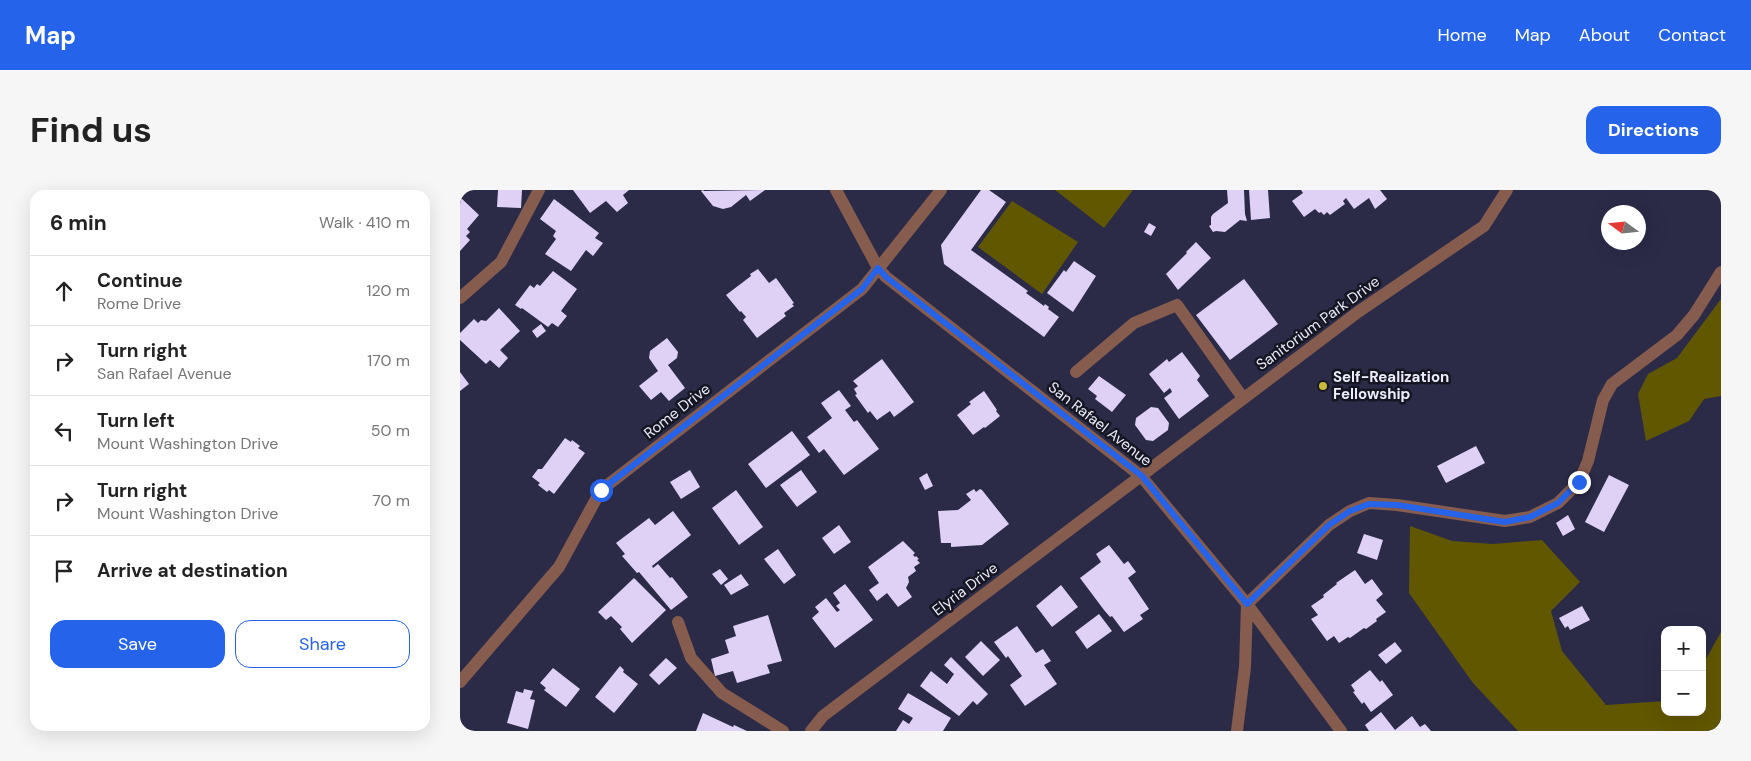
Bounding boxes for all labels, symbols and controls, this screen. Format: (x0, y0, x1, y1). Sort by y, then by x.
text: Map (25, 20, 76, 51)
text: Home (1437, 23, 1487, 47)
text: Map (1515, 23, 1551, 47)
text: About (1579, 23, 1630, 47)
text: Contact (1658, 23, 1726, 47)
button: Directions (1586, 106, 1721, 154)
text: Find us (30, 107, 152, 153)
north arrow (1601, 205, 1646, 250)
text: 6 min (50, 209, 107, 237)
text: Walk · 410 m (319, 212, 410, 233)
text: Continue (97, 268, 183, 293)
street label: Sanitorium Park Drive (1252, 271, 1384, 375)
icon: ahead (50, 277, 78, 305)
text: 120 m (366, 280, 410, 301)
text: Rome Drive (97, 293, 181, 314)
text: Turn right (97, 338, 187, 363)
icon: right (50, 347, 78, 375)
text: 170 m (367, 350, 410, 371)
text: San Rafael Avenue (97, 363, 232, 384)
place label: Self-Realization Fellowship (1333, 367, 1449, 404)
street label: San Rafael Avenue (1044, 377, 1156, 471)
street label: Rome Drive (640, 379, 714, 443)
marker: Self-Realization Fellowship (1317, 380, 1329, 392)
text: Turn left (97, 408, 175, 433)
icon: left (50, 417, 78, 445)
text: 50 m (371, 420, 410, 441)
text: Mount Washington Drive (97, 433, 278, 454)
route end (1568, 471, 1591, 494)
text: Turn right (97, 478, 187, 503)
route start (590, 479, 613, 502)
icon: right (50, 487, 78, 515)
text: 70 m (372, 490, 410, 511)
text: Mount Washington Drive (97, 503, 278, 524)
icon: arrive (50, 557, 78, 585)
text: Arrive at destination (97, 558, 288, 583)
street label: Elyria Drive (928, 558, 1002, 620)
button: Save (50, 620, 225, 668)
button: Share (235, 620, 410, 668)
map controls (1661, 626, 1706, 716)
button: + (1661, 626, 1706, 671)
button: − (1661, 671, 1706, 716)

